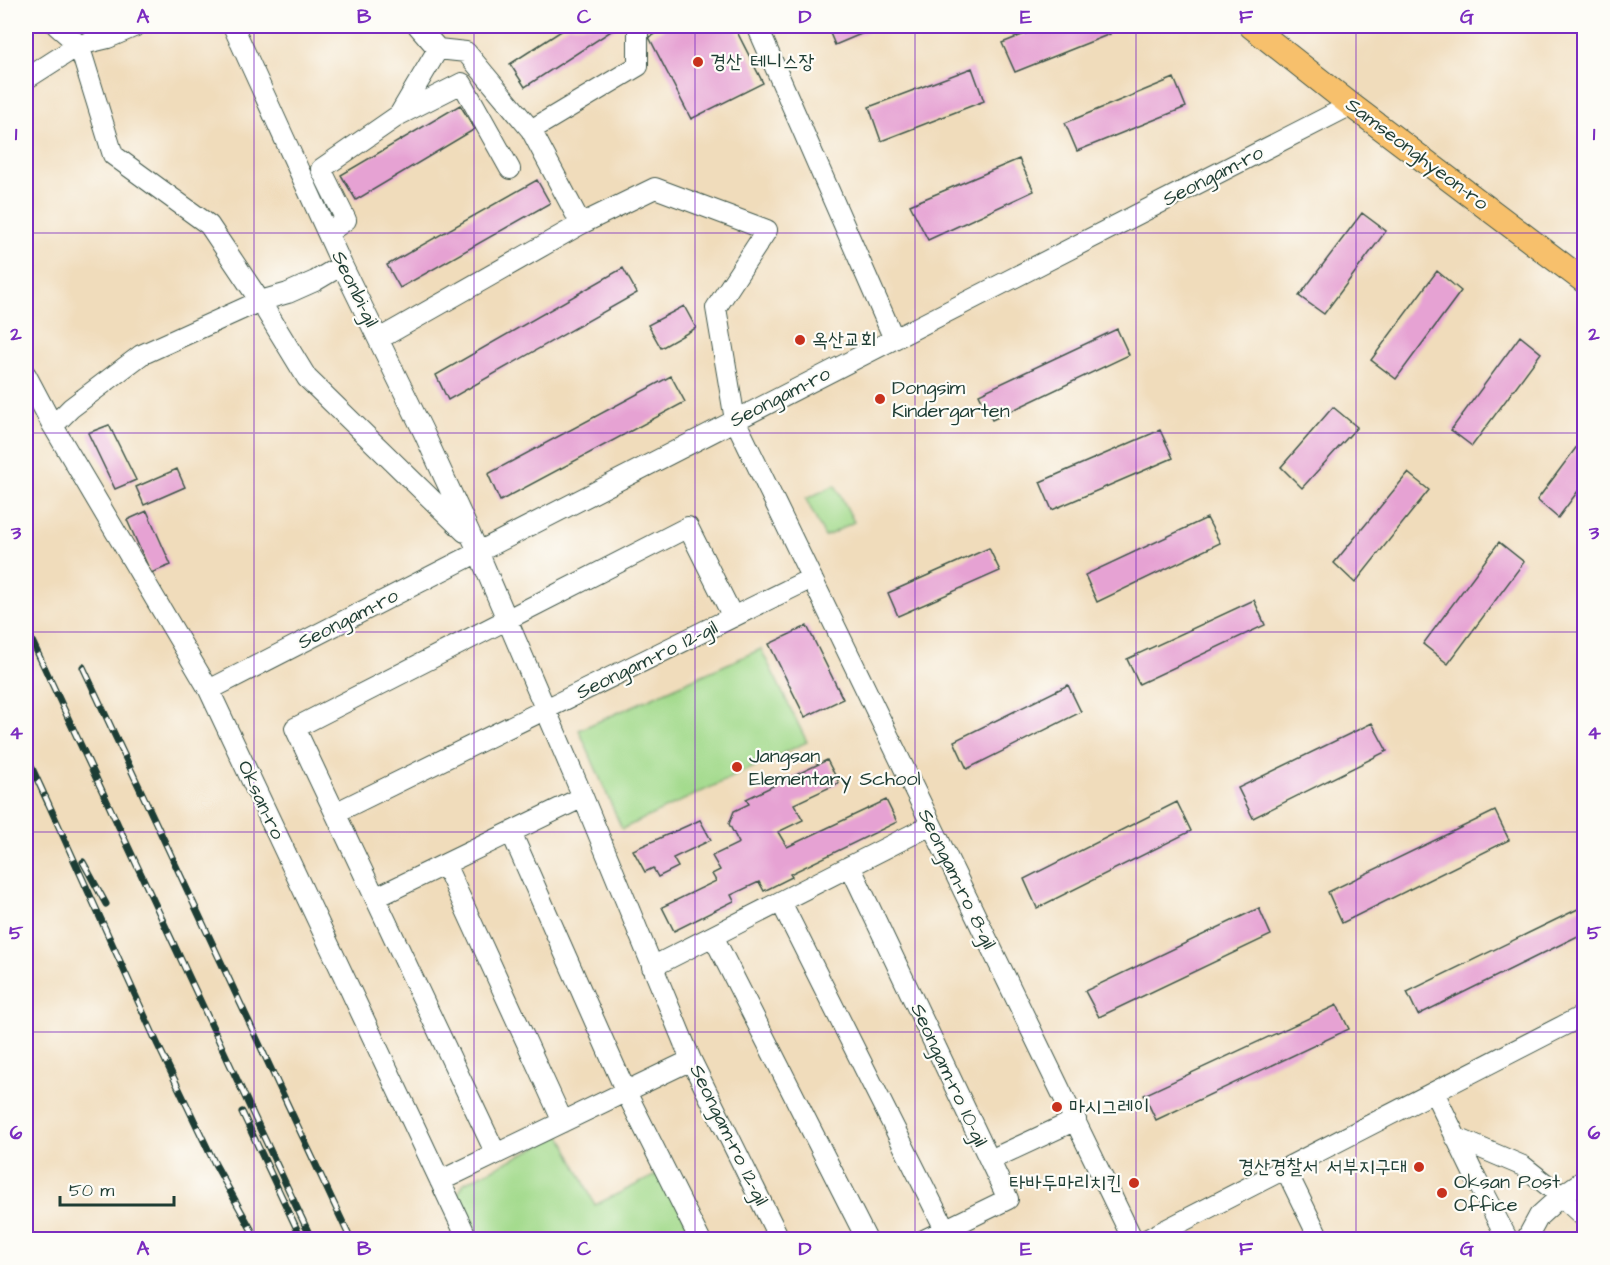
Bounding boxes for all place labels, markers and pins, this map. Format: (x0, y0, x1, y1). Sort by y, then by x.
place label: 경산 테니스장 (710, 48, 815, 76)
marker: 경산 테니스장 (691, 55, 705, 69)
place label: 옥산교회 (812, 326, 876, 354)
marker: 옥산교회 (793, 333, 807, 347)
place label: Dongsim Kindergarten (892, 374, 1010, 426)
marker: Dongsim Kindergarten (873, 392, 887, 406)
place label: Jangsan Elementary School (749, 742, 921, 794)
marker: Jangsan Elementary School (730, 760, 744, 774)
place label: 마시그레이 (1069, 1093, 1149, 1121)
marker: 마시그레이 (1050, 1100, 1064, 1114)
place label: 경산경찰서 서부지구대 (1238, 1153, 1407, 1181)
marker: 경산경찰서 서부지구대 (1412, 1160, 1426, 1174)
place label: Oksan Post Office (1454, 1168, 1560, 1219)
place label: 타바두마리치킨 (1009, 1169, 1122, 1197)
marker: 타바두마리치킨 (1127, 1176, 1141, 1190)
marker: Oksan Post Office (1435, 1186, 1449, 1200)

